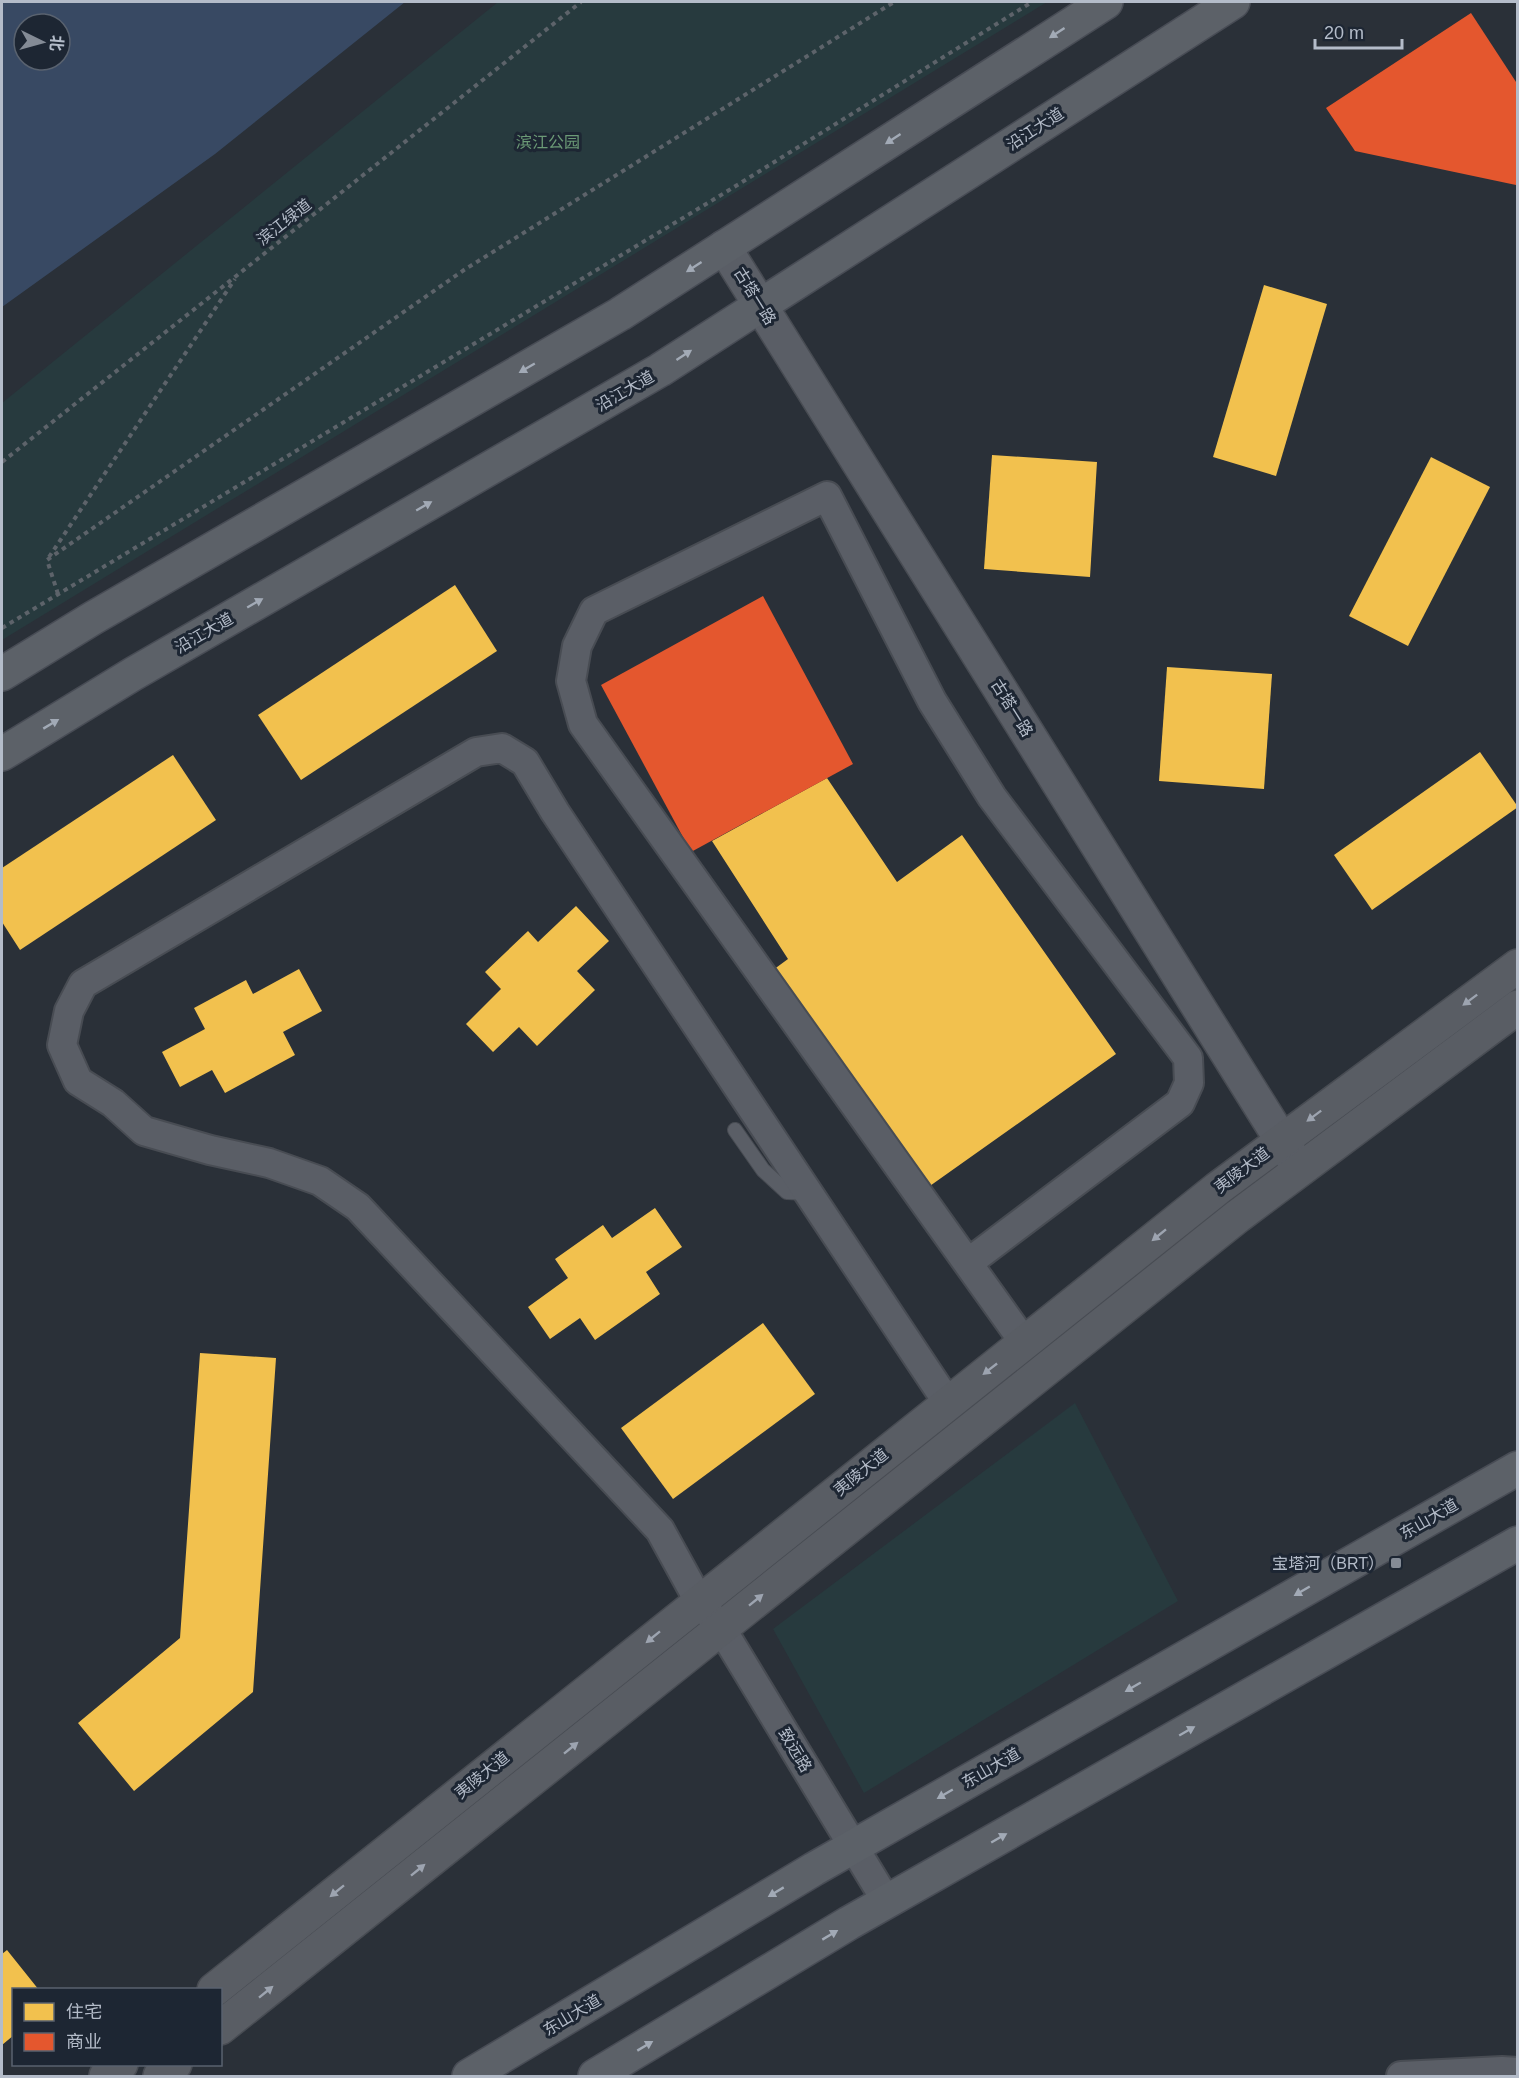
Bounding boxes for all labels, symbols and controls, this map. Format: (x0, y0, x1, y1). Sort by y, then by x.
north arrow (12, 12, 72, 72)
scale bar (1315, 12, 1402, 50)
text: 20 m (1324, 23, 1364, 43)
one-way arrow (1048, 28, 1065, 39)
text: 北 (47, 35, 66, 52)
street label: 沿江大道 (1004, 104, 1066, 154)
one-way arrow (885, 133, 901, 144)
park label: 滨江公园 (516, 134, 580, 151)
street label: 滨江绿道 (254, 196, 314, 248)
one-way arrow (685, 262, 702, 273)
street label: 古塔一路 (731, 264, 779, 328)
one-way arrow (676, 350, 692, 361)
one-way arrow (518, 363, 535, 373)
street label: 沿江大道 (593, 368, 657, 414)
one-way arrow (416, 501, 433, 511)
one-way arrow (247, 599, 264, 609)
street label: 沿江大道 (172, 610, 236, 656)
street label: 古塔一路 (988, 676, 1036, 740)
one-way arrow (43, 718, 59, 729)
one-way arrow (1462, 994, 1478, 1006)
one-way arrow (1306, 1110, 1321, 1122)
street label: 夷陵大道 (1211, 1144, 1273, 1196)
one-way arrow (1152, 1228, 1167, 1241)
one-way arrow (982, 1363, 998, 1376)
street label: 夷陵大道 (831, 1445, 891, 1499)
street label: 东山大道 (1397, 1496, 1461, 1542)
place label: 宝塔河（BRT） (1272, 1555, 1384, 1572)
marker: 宝塔河（BRT） (1389, 1556, 1403, 1570)
one-way arrow (1294, 1586, 1311, 1596)
one-way arrow (748, 1594, 764, 1607)
one-way arrow (646, 1631, 661, 1643)
one-way arrow (1125, 1682, 1141, 1693)
street label: 致远路 (775, 1725, 816, 1775)
one-way arrow (1179, 1726, 1196, 1736)
one-way arrow (563, 1742, 579, 1755)
street label: 东山大道 (959, 1745, 1023, 1791)
street label: 夷陵大道 (452, 1748, 512, 1802)
one-way arrow (937, 1789, 953, 1800)
one-way arrow (991, 1833, 1008, 1843)
one-way arrow (411, 1864, 426, 1876)
one-way arrow (330, 1884, 345, 1896)
one-way arrow (768, 1886, 784, 1897)
one-way arrow (822, 1929, 838, 1940)
one-way arrow (258, 1985, 274, 1998)
legend (12, 1988, 222, 2066)
street label: 东山大道 (540, 1991, 604, 2039)
text: 住宅 (66, 2002, 102, 2022)
text: 商业 (66, 2032, 102, 2052)
one-way arrow (637, 2041, 653, 2052)

